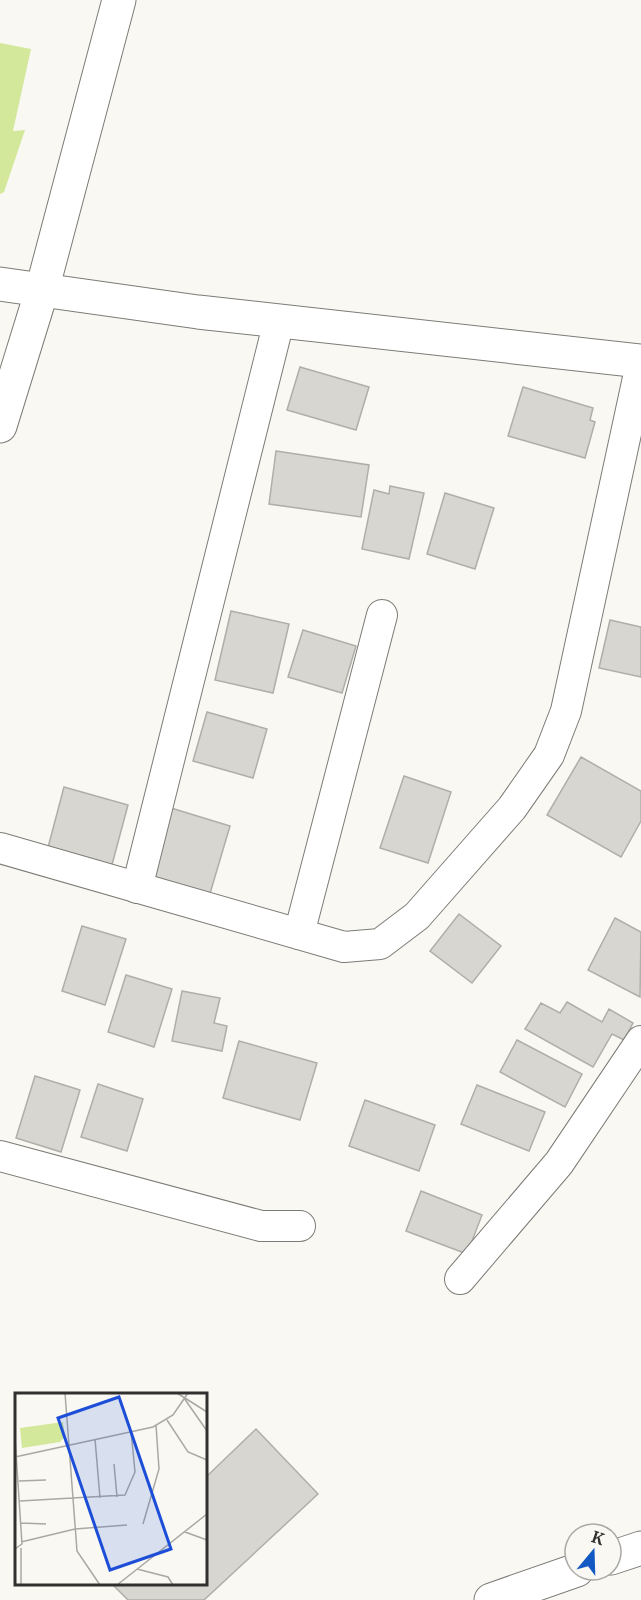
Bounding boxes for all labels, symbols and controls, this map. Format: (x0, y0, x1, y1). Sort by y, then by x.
inset map (15, 1393, 207, 1585)
north arrow (563, 1522, 623, 1582)
text: K (589, 1526, 607, 1549)

